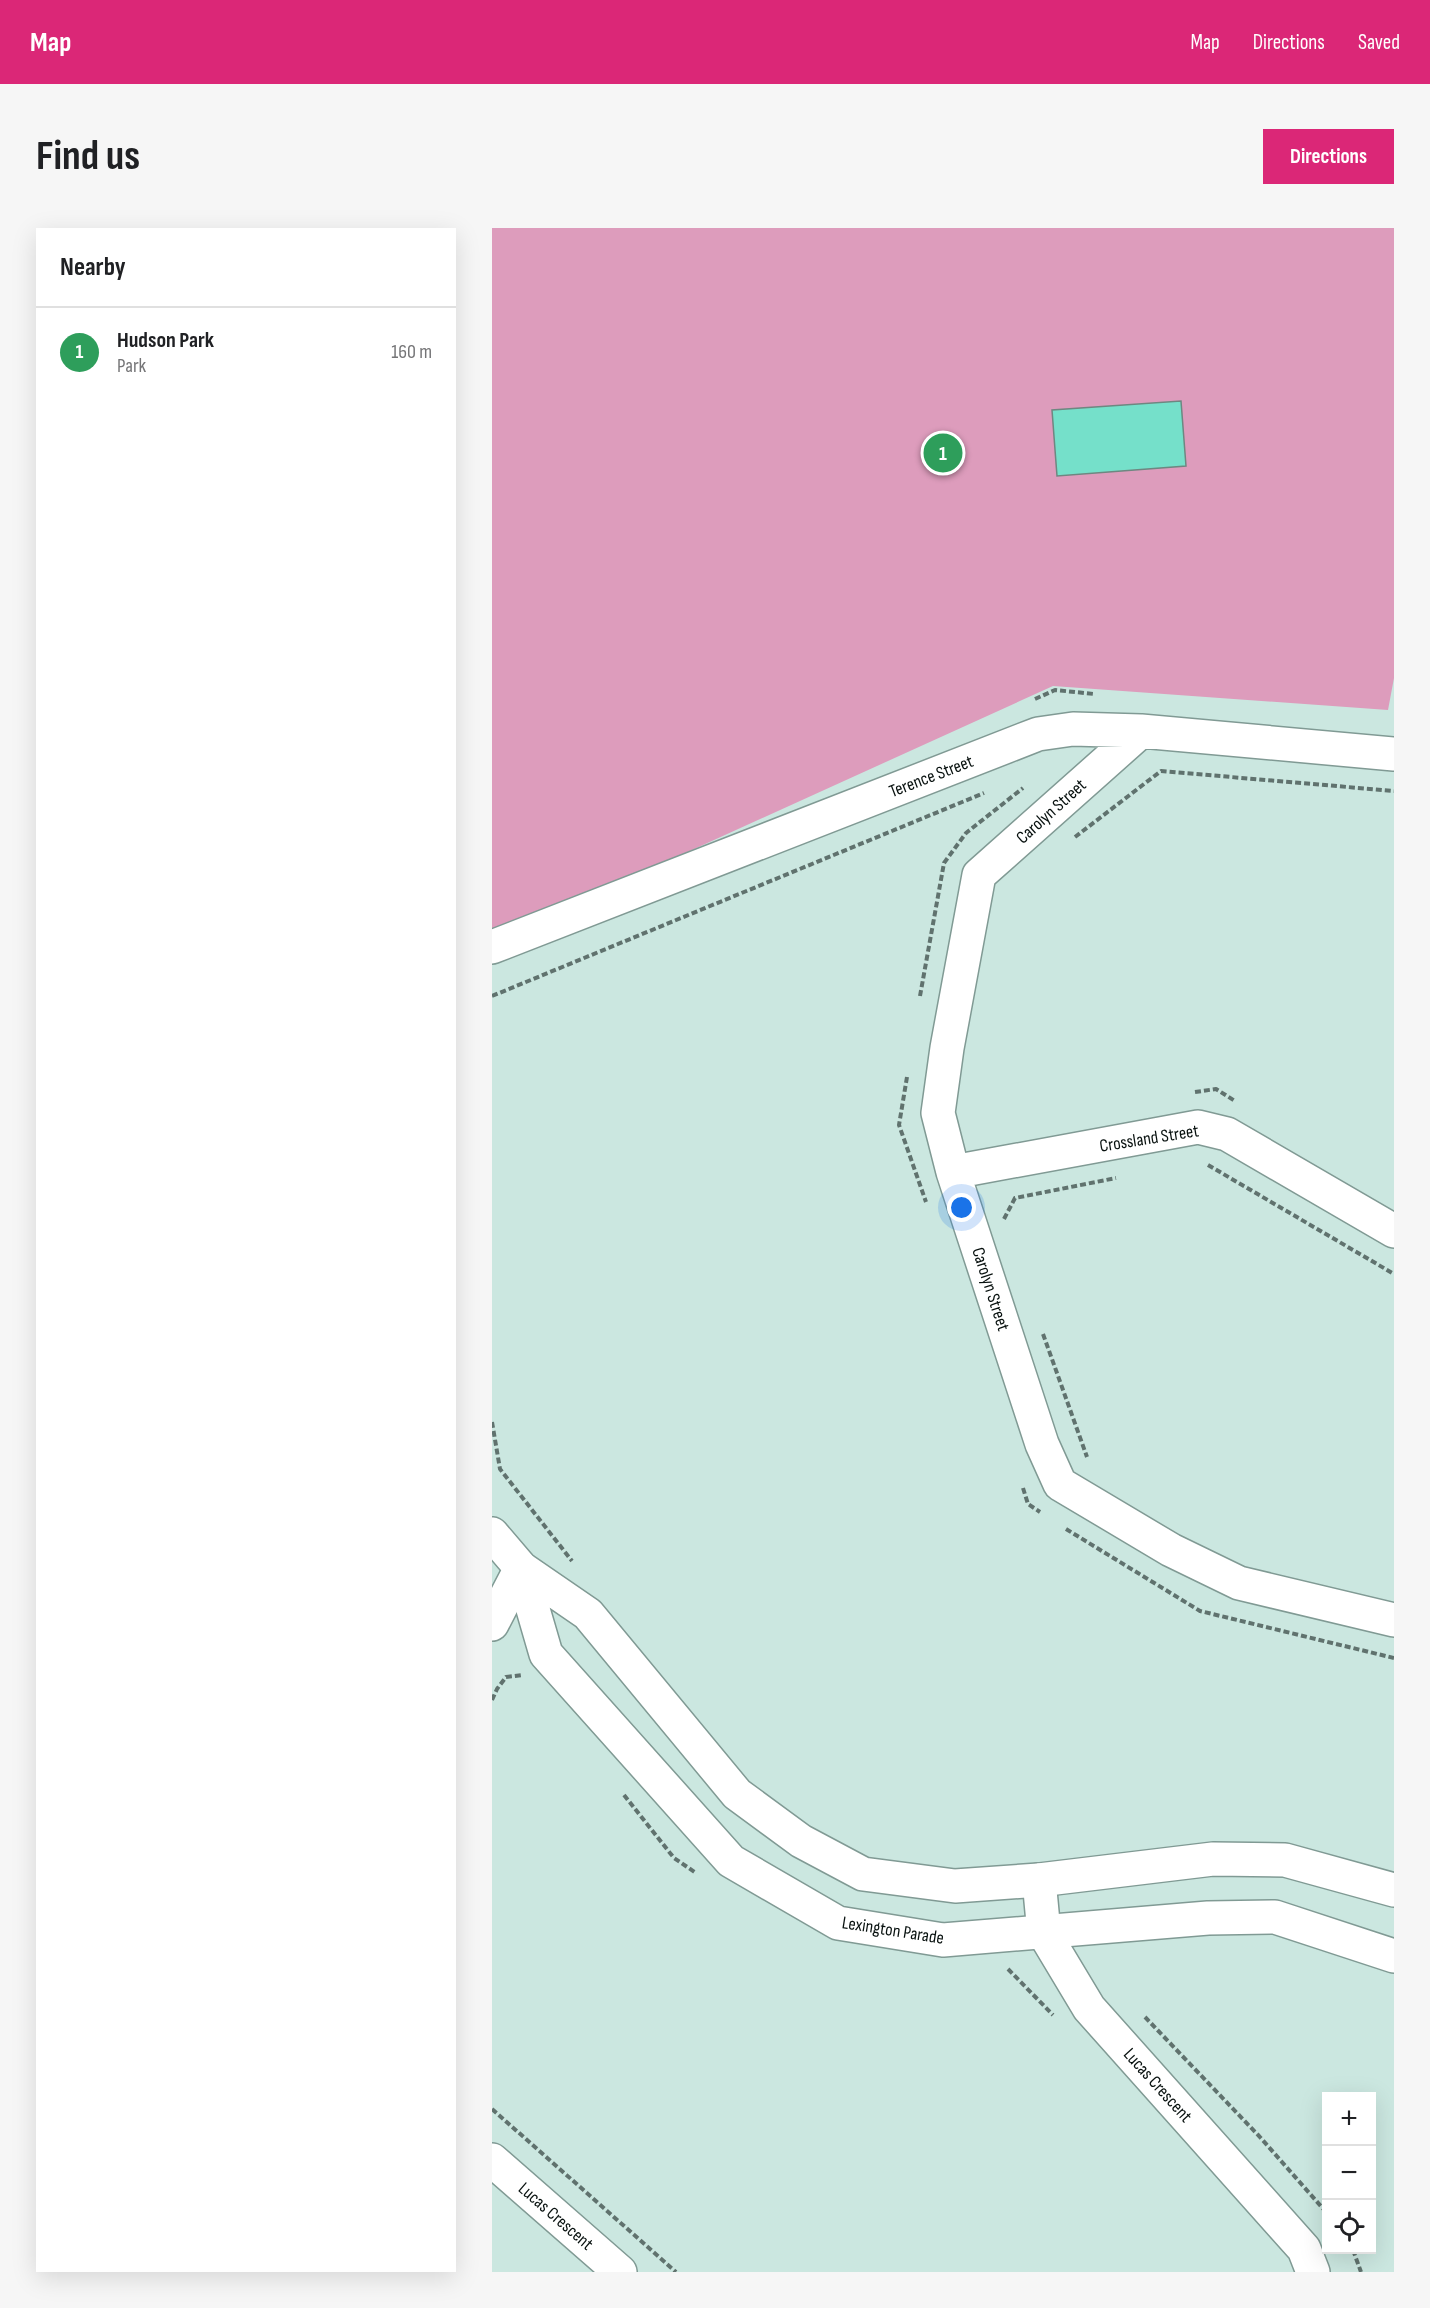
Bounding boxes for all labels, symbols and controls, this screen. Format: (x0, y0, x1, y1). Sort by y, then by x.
text: Map (30, 26, 71, 59)
text: Map (1190, 30, 1220, 55)
text: Directions (1253, 30, 1325, 55)
text: Saved (1358, 30, 1400, 55)
button: Directions (1263, 129, 1394, 184)
text: Find us (36, 131, 140, 182)
text: Nearby (60, 252, 126, 283)
text: Hudson Park (117, 327, 214, 354)
text: 1 (76, 340, 83, 364)
text: 160 m (391, 340, 432, 364)
text: Park (117, 354, 146, 378)
pin: 1 (924, 430, 962, 476)
street label: Terence Street (886, 751, 977, 802)
street label: Carolyn Street (1012, 774, 1091, 848)
street label: Crossland Street (1098, 1120, 1201, 1157)
your location (947, 1193, 976, 1222)
street label: Carolyn Street (967, 1245, 1014, 1334)
street label: Lexington Parade (841, 1912, 945, 1949)
street label: Lucas Crescent (1119, 2044, 1197, 2127)
map controls (1322, 2092, 1376, 2254)
button: + (1322, 2092, 1376, 2146)
button: − (1322, 2146, 1376, 2200)
street label: Lucas Crescent (514, 2178, 598, 2255)
button: locate (1322, 2200, 1376, 2254)

